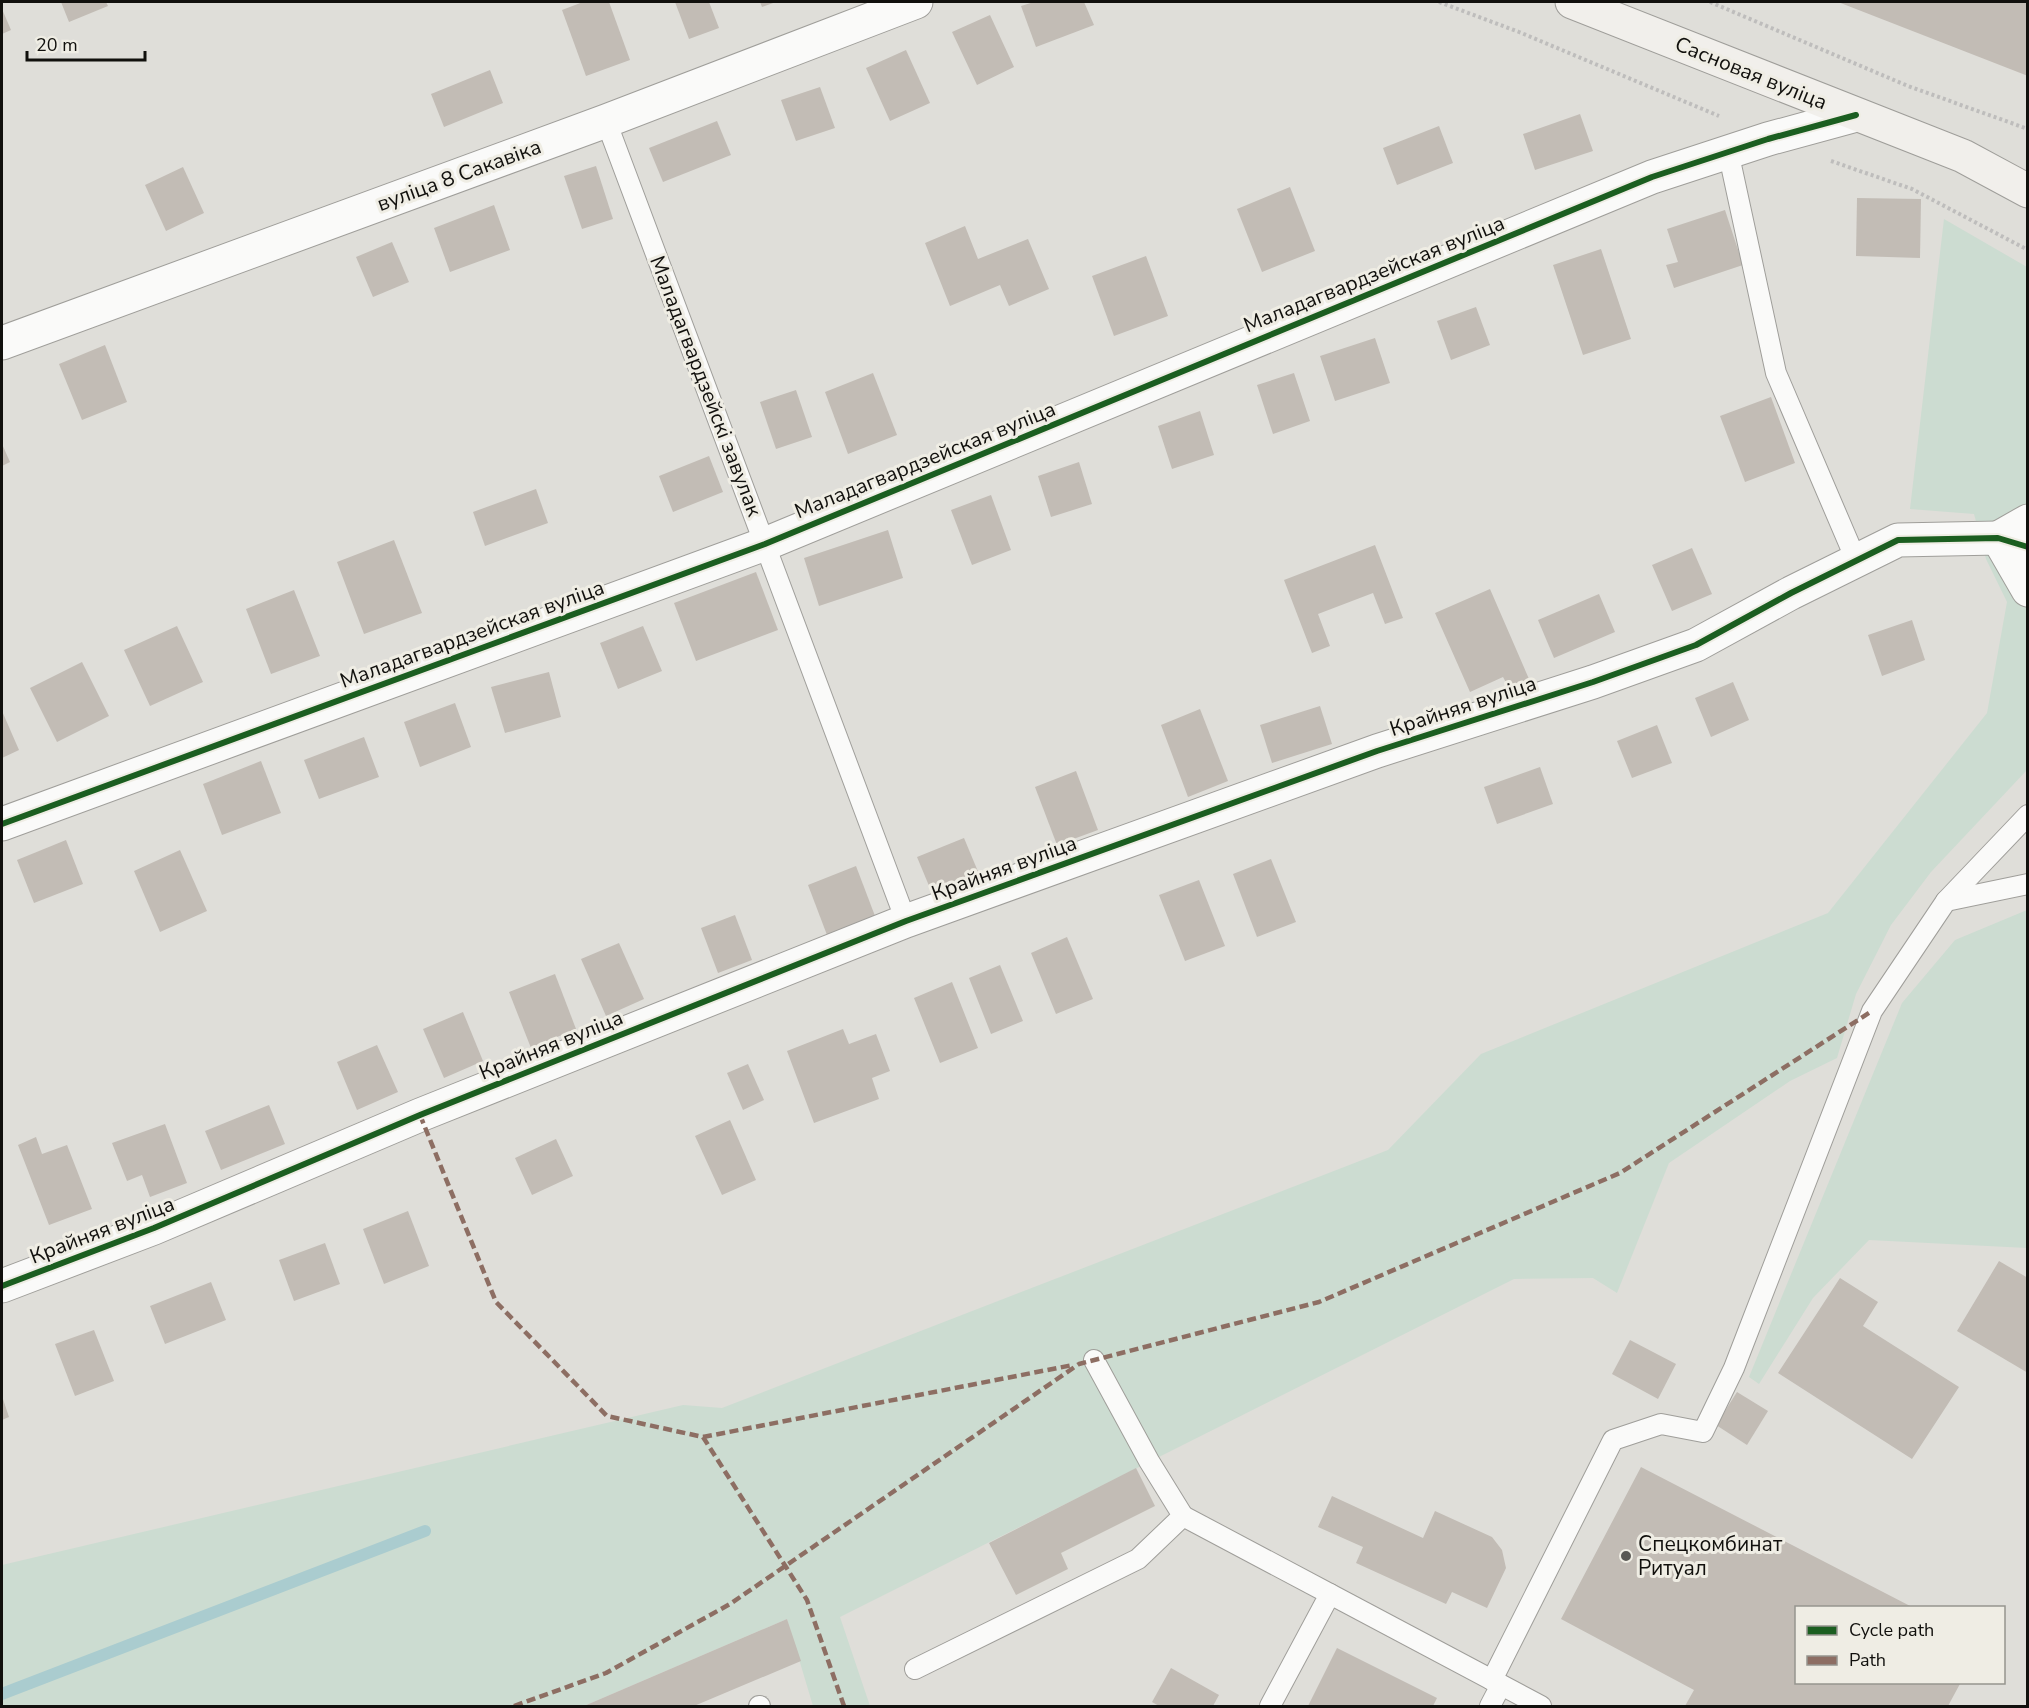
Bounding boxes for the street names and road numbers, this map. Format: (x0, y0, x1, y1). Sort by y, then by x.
street label: Сасновая вуліца (1671, 30, 1831, 116)
street label: вуліца 8 Сакавіка (373, 132, 545, 218)
street label: Маладагвардзейская вуліца (1239, 209, 1509, 339)
street label: Маладагвардзейскі завулак (643, 252, 769, 521)
street label: Маладагвардзейская вуліца (790, 395, 1060, 525)
street label: Маладагвардзейская вуліца (336, 573, 608, 695)
street label: Крайняя вуліца (1386, 669, 1540, 743)
street label: Крайняя вуліца (927, 829, 1081, 907)
street label: Крайняя вуліца (475, 1003, 627, 1087)
street label: Крайняя вуліца (26, 1190, 178, 1270)

